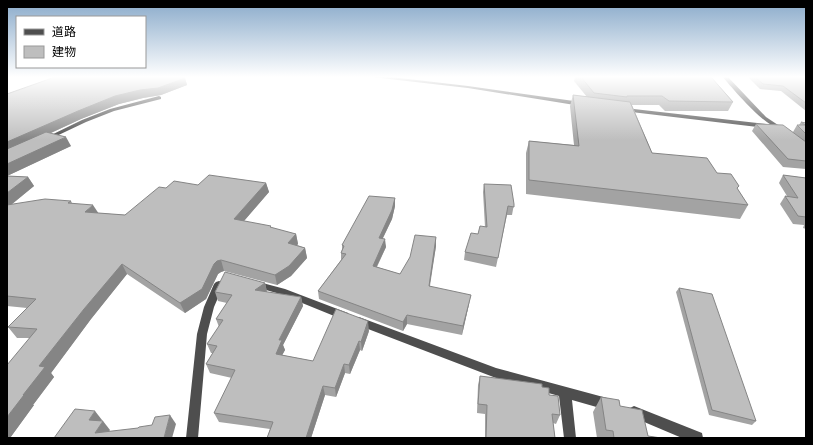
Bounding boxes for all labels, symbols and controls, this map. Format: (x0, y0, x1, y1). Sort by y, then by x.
legend (16, 16, 146, 68)
text: 道路 (52, 23, 76, 40)
text: 建物 (52, 43, 76, 60)

